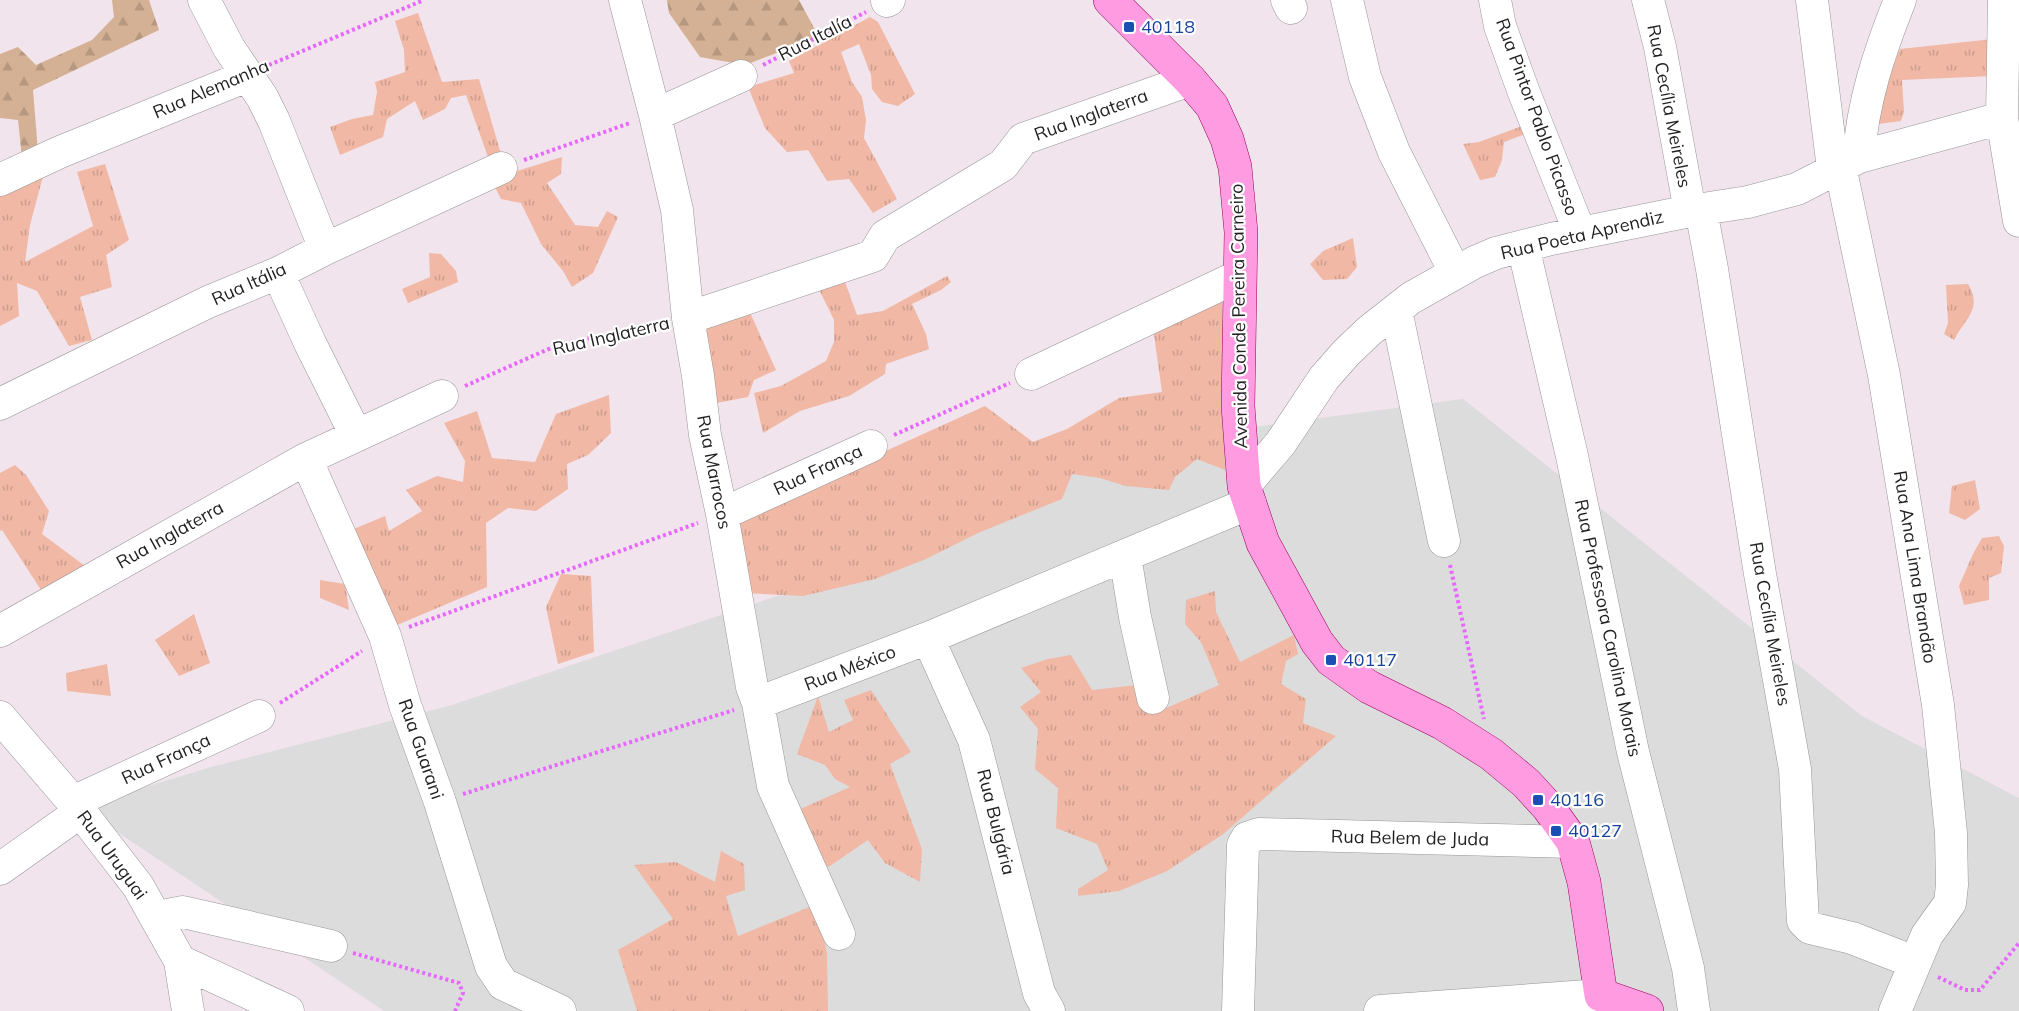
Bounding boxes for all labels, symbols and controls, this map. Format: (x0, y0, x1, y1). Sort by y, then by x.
street label: Rua Italía (774, 9, 855, 66)
place label: 40118 (1141, 15, 1195, 38)
street label: Rua Pintor Pablo Picasso (1491, 15, 1584, 219)
marker: 40118 (1122, 20, 1136, 34)
street label: Rua Cecília Meireles (1642, 22, 1697, 190)
street label: Rua Alemanha (149, 54, 272, 123)
street label: Rua Inglaterra (1031, 83, 1151, 146)
street label: Avenida Conde Pereira Carneiro (1225, 183, 1252, 449)
street label: Rua Poeta Aprendiz (1498, 205, 1666, 264)
street label: Rua Itália (208, 257, 290, 310)
street label: Rua Inglaterra (550, 311, 672, 360)
street label: Rua Marrocos (692, 413, 737, 531)
street label: Rua França (770, 439, 866, 500)
street label: Rua Ana Lima Brandão (1889, 469, 1942, 665)
street label: Rua Inglaterra (112, 496, 227, 574)
street label: Rua Professora Carolina Morais (1570, 497, 1647, 759)
street label: Rua Cecília Meireles (1745, 540, 1796, 708)
street label: Rua México (801, 640, 899, 696)
place label: 40117 (1343, 648, 1397, 671)
marker: 40117 (1324, 653, 1338, 667)
street label: Rua Guarani (394, 696, 449, 802)
street label: Rua França (118, 728, 214, 789)
street label: Rua Bulgária (972, 766, 1021, 877)
place label: 40116 (1550, 788, 1604, 811)
marker: 40116 (1531, 793, 1545, 807)
street label: Rua Uruguai (72, 806, 152, 904)
place label: 40127 (1568, 819, 1622, 842)
marker: 40127 (1549, 824, 1563, 838)
street label: Rua Belem de Juda (1331, 825, 1489, 850)

